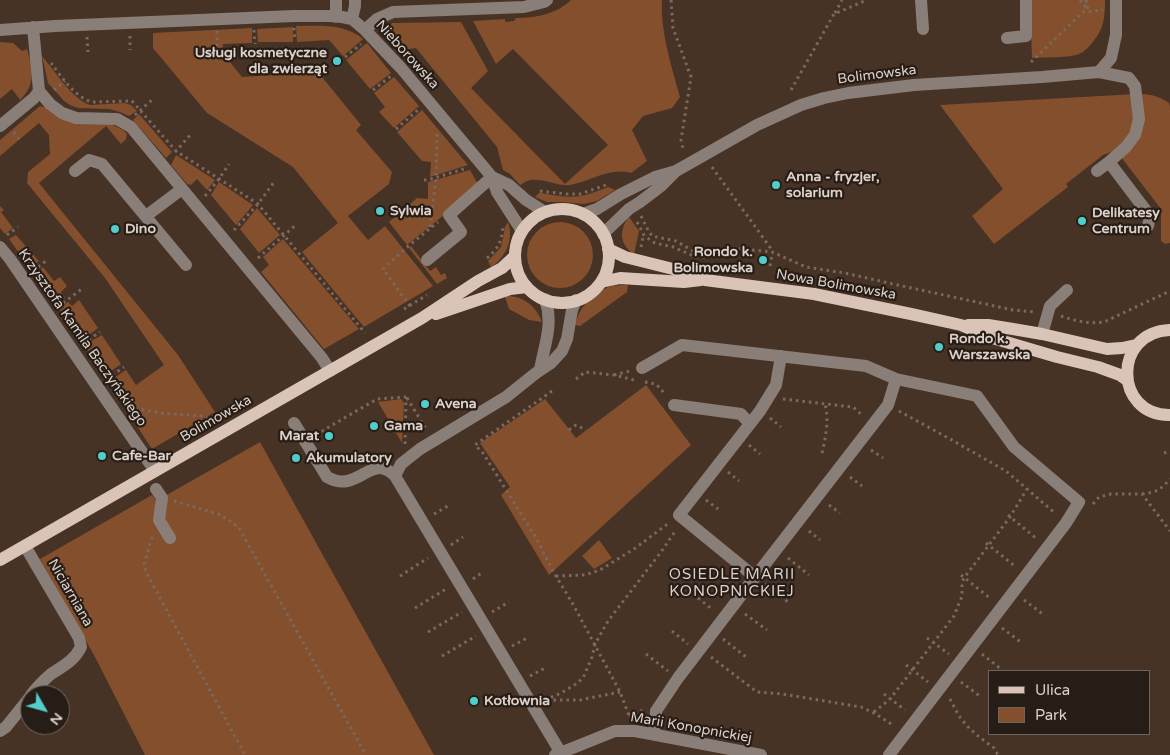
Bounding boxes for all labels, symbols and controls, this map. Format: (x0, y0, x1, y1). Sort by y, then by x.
street label: Nieborowska (372, 17, 442, 93)
place label: Usługi kosmetyczne dla zwierząt (195, 45, 327, 78)
marker: Usługi kosmetyczne dla zwierząt (331, 55, 343, 67)
street label: Bolimowska (836, 62, 918, 88)
place label: Anna - fryzjer, solarium (786, 169, 880, 202)
marker: Anna - fryzjer, solarium (770, 179, 782, 191)
place label: Sylwia (390, 203, 432, 219)
marker: Sylwia (374, 205, 386, 217)
place label: Delikatesy Centrum (1092, 205, 1160, 238)
marker: Delikatesy Centrum (1076, 215, 1088, 227)
place label: Dino (125, 221, 156, 237)
marker: Dino (109, 223, 121, 235)
place label: Rondo k. Bolimowska (673, 244, 753, 276)
street label: Krzysztofa Kamila Baczyńskiego (14, 246, 150, 430)
marker: Rondo k. Bolimowska (757, 254, 769, 266)
street label: Nowa Bolimowska (775, 266, 897, 304)
place label: Rondo k. Warszawska (949, 331, 1030, 364)
marker: Rondo k. Warszawska (933, 341, 945, 353)
street label: Bolimowska (177, 392, 255, 446)
place label: Avena (435, 396, 477, 412)
marker: Avena (419, 398, 431, 410)
place label: Gama (384, 418, 423, 434)
marker: Gama (368, 420, 380, 432)
place label: Marat (279, 428, 319, 444)
marker: Marat (323, 430, 335, 442)
place label: Cafe-Bar (112, 448, 171, 464)
marker: Cafe-Bar (96, 450, 108, 462)
place label: Akumulatory (306, 450, 392, 466)
marker: Akumulatory (290, 452, 302, 464)
street label: Niciarniana (44, 556, 96, 630)
district label: OSIEDLE MARII KONOPNICKIEJ (667, 566, 797, 601)
legend (988, 670, 1150, 735)
text: Ulica (1035, 681, 1070, 699)
north arrow (20, 685, 70, 735)
place label: Kotłownia (484, 693, 550, 709)
marker: Kotłownia (468, 695, 480, 707)
text: Park (1035, 706, 1067, 724)
text: N (46, 709, 67, 729)
street label: Marii Konopnickiej (629, 709, 753, 747)

